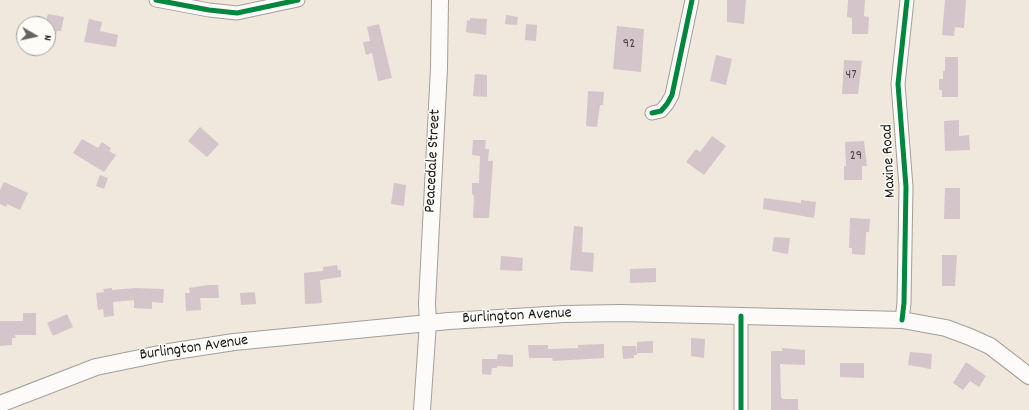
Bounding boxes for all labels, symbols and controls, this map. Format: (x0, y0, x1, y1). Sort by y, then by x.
north arrow (16, 16, 56, 56)
text: N (39, 34, 55, 42)
house number: 92 (623, 37, 635, 53)
house number: 47 (845, 68, 857, 84)
street label: Peacedale Street (422, 109, 446, 213)
street label: Maxine Road (878, 124, 902, 198)
house number: 29 (850, 149, 862, 165)
street label: Burlington Avenue (462, 305, 572, 329)
street label: Burlington Avenue (138, 332, 250, 366)

